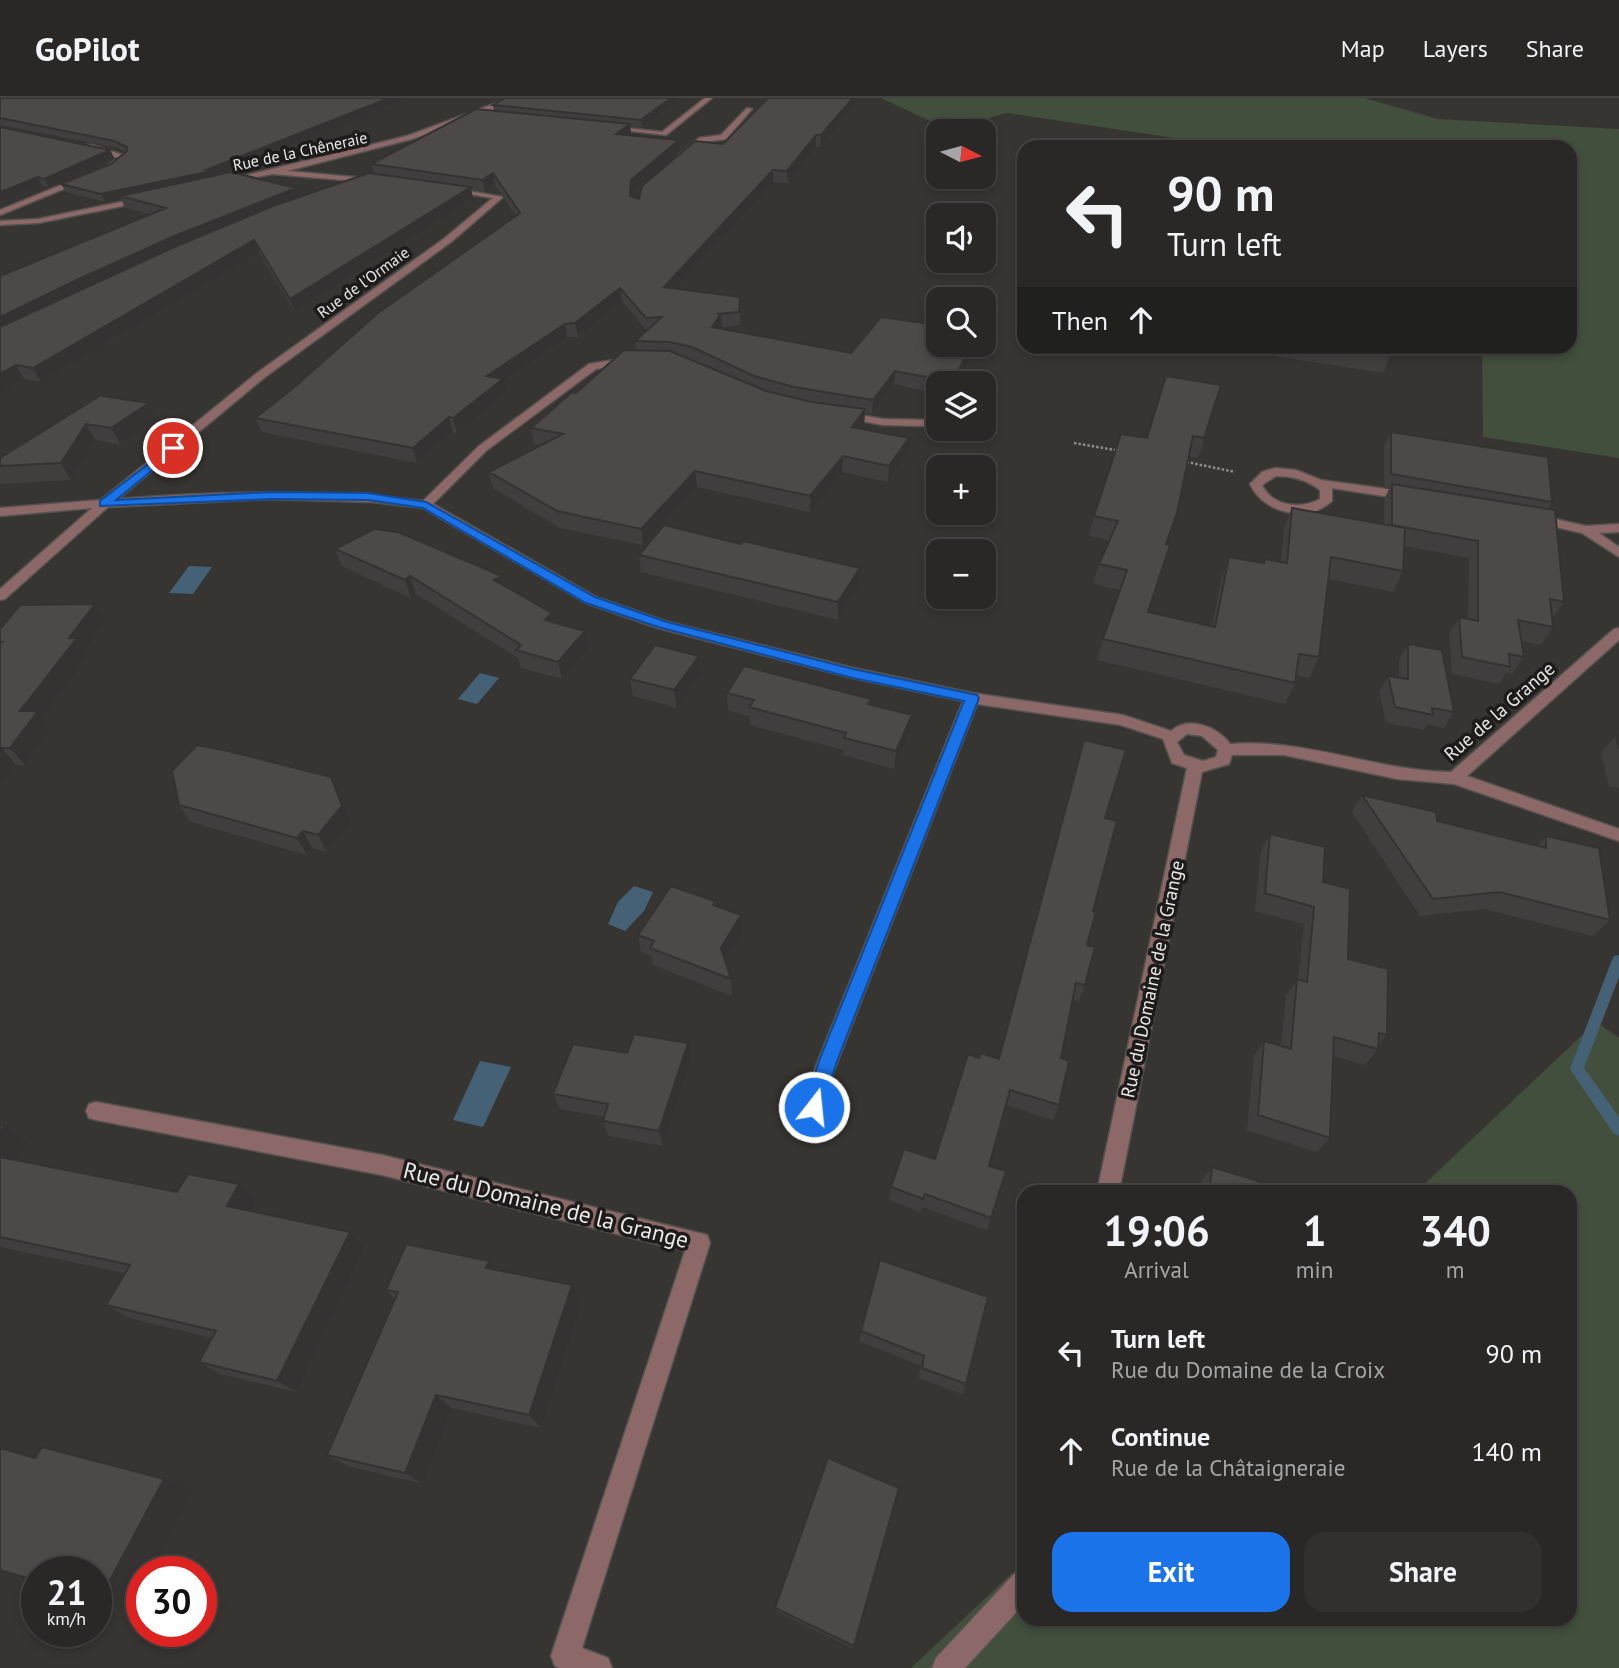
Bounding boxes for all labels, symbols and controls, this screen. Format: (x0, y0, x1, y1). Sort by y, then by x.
text: GoPilot (35, 27, 140, 70)
text: Map (1341, 33, 1385, 64)
text: Layers (1423, 33, 1488, 64)
text: Share (1526, 33, 1584, 64)
north arrow (926, 119, 996, 189)
map controls (926, 119, 996, 609)
street label: Rue de la Chêneraie (231, 127, 369, 175)
text: 90 m (1167, 161, 1274, 225)
icon: left (1052, 168, 1143, 259)
button: sound (926, 203, 996, 273)
text: Turn left (1167, 223, 1282, 265)
street label: Rue de l'Ormaie (313, 242, 413, 322)
button: search (926, 287, 996, 357)
icon: ahead (1122, 301, 1160, 339)
text: Then (1052, 304, 1108, 337)
button: layers (926, 371, 996, 441)
pin (143, 418, 203, 478)
icon: arrive (154, 429, 192, 467)
button: + (926, 455, 996, 525)
button: − (926, 539, 996, 609)
street label: Rue de la Grange (1439, 656, 1559, 766)
street label: Rue du Domaine de la Grange (1115, 858, 1189, 1100)
position arrow (777, 1070, 851, 1144)
street label: Rue du Domaine de la Grange (400, 1155, 692, 1254)
text: 19:06 (1103, 1203, 1210, 1258)
text: 1 (1303, 1203, 1326, 1258)
text: 340 (1419, 1203, 1491, 1258)
text: Arrival (1124, 1255, 1189, 1284)
text: min (1296, 1255, 1333, 1284)
text: m (1446, 1255, 1464, 1284)
text: Turn left (1111, 1322, 1205, 1355)
icon: left (1052, 1334, 1090, 1372)
text: 90 m (1486, 1337, 1542, 1370)
text: Rue du Domaine de la Croix (1111, 1355, 1385, 1384)
text: Continue (1111, 1420, 1210, 1453)
icon: ahead (1052, 1432, 1090, 1470)
text: 140 m (1471, 1435, 1542, 1468)
text: Rue de la Châtaigneraie (1111, 1453, 1345, 1482)
button: Exit (1052, 1532, 1290, 1612)
button: Share (1304, 1532, 1542, 1612)
speed limit sign: 30 (126, 1556, 217, 1647)
text: 21 (47, 1569, 86, 1615)
text: km/h (47, 1607, 86, 1630)

